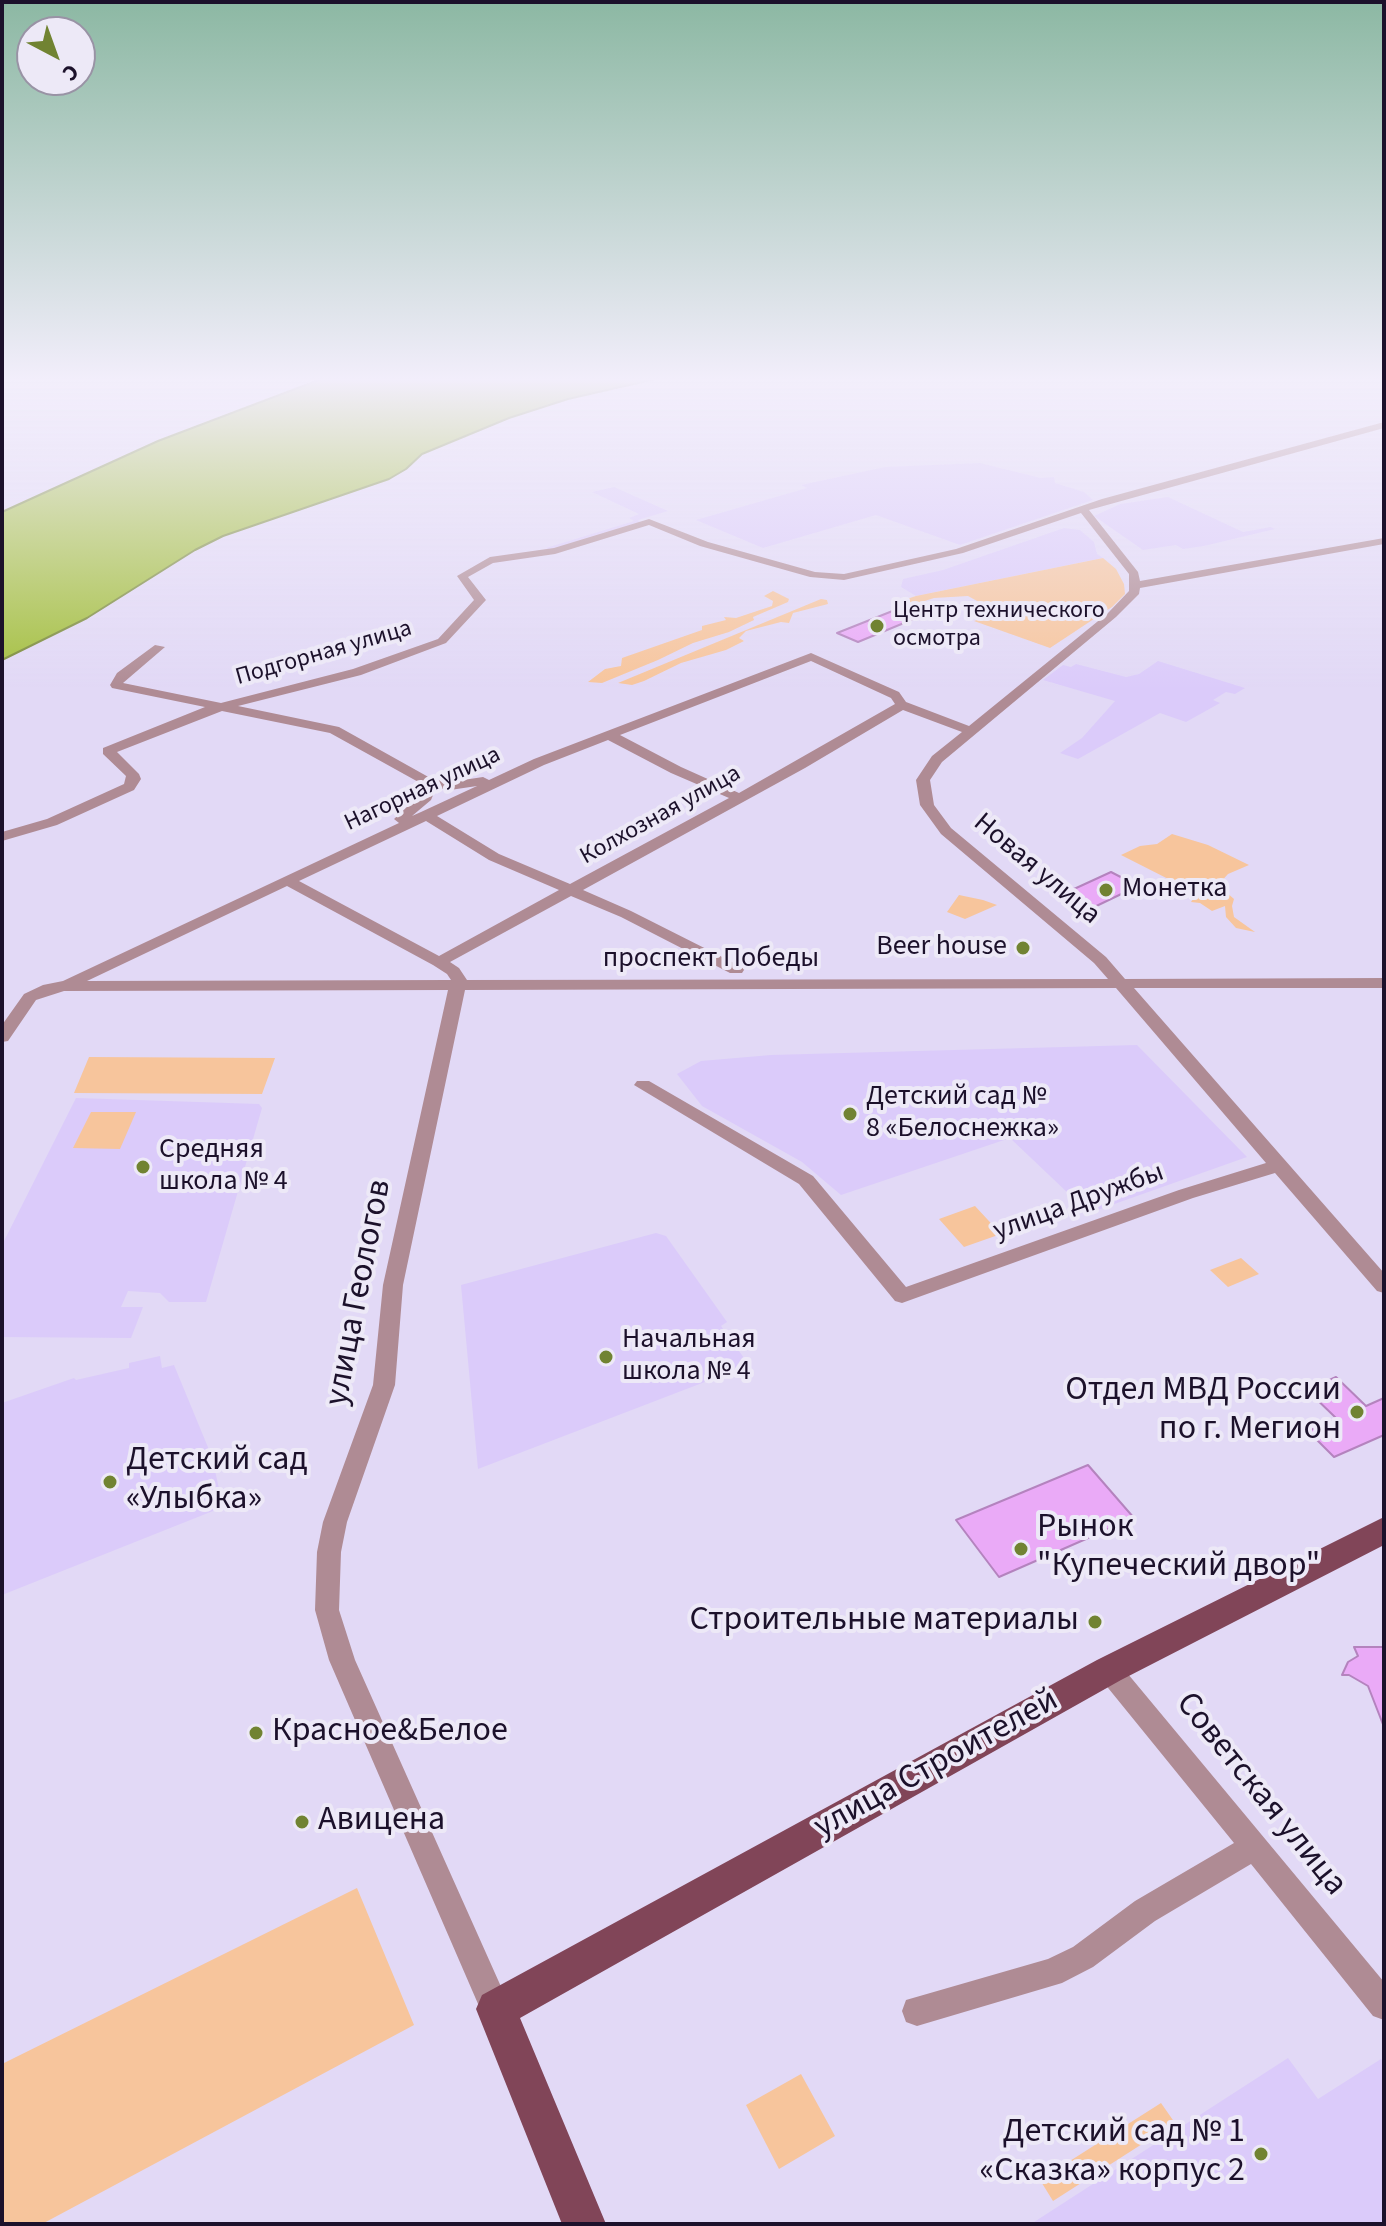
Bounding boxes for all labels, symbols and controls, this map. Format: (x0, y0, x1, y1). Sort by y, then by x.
north arrow (16, 16, 96, 96)
text: С (55, 56, 86, 89)
place label: Центр технического осмотра (893, 598, 1105, 654)
street label: Подгорная улица (233, 615, 415, 693)
marker: Центр технического осмотра (868, 617, 886, 635)
street label: Нагорная улица (341, 741, 505, 839)
street label: Колхозная улица (576, 760, 746, 872)
street label: Новая улица (966, 807, 1106, 933)
place label: Монетка (1122, 873, 1227, 907)
marker: Монетка (1097, 881, 1115, 899)
place label: Beer house (876, 931, 1007, 965)
marker: Beer house (1014, 939, 1032, 957)
street label: проспект Победы (603, 943, 819, 977)
place label: Детский сад № 8 «Белоснежка» (866, 1081, 1059, 1147)
marker: Детский сад № 8 «Белоснежка» (841, 1105, 859, 1123)
place label: Средняя школа № 4 (159, 1134, 288, 1200)
street label: улица Дружбы (989, 1157, 1169, 1249)
marker: Средняя школа № 4 (134, 1158, 152, 1176)
street label: улица Геологов (318, 1177, 402, 1409)
place label: Начальная школа № 4 (622, 1324, 756, 1390)
marker: Начальная школа № 4 (597, 1348, 615, 1366)
place label: Отдел МВД России по г. Мегион (1065, 1372, 1341, 1452)
marker: Отдел МВД России по г. Мегион (1348, 1403, 1366, 1421)
place label: Детский сад «Улыбка» (126, 1442, 308, 1522)
marker: Детский сад «Улыбка» (101, 1473, 119, 1491)
place label: Рынок "Купеческий двор" (1037, 1509, 1320, 1588)
marker: Рынок "Купеческий двор" (1012, 1540, 1030, 1558)
place label: Строительные материалы (689, 1602, 1079, 1642)
marker: Строительные материалы (1086, 1613, 1104, 1631)
street label: улица Строителей (808, 1681, 1066, 1849)
street label: Советская улица (1166, 1685, 1354, 1905)
place label: Красное&Белое (272, 1713, 508, 1753)
marker: Красное&Белое (247, 1724, 265, 1742)
place label: Авицена (318, 1802, 445, 1842)
marker: Авицена (293, 1813, 311, 1831)
place label: Детский сад № 1 «Сказка» корпус 2 (980, 2114, 1245, 2194)
marker: Детский сад № 1 «Сказка» корпус 2 (1252, 2145, 1270, 2163)

